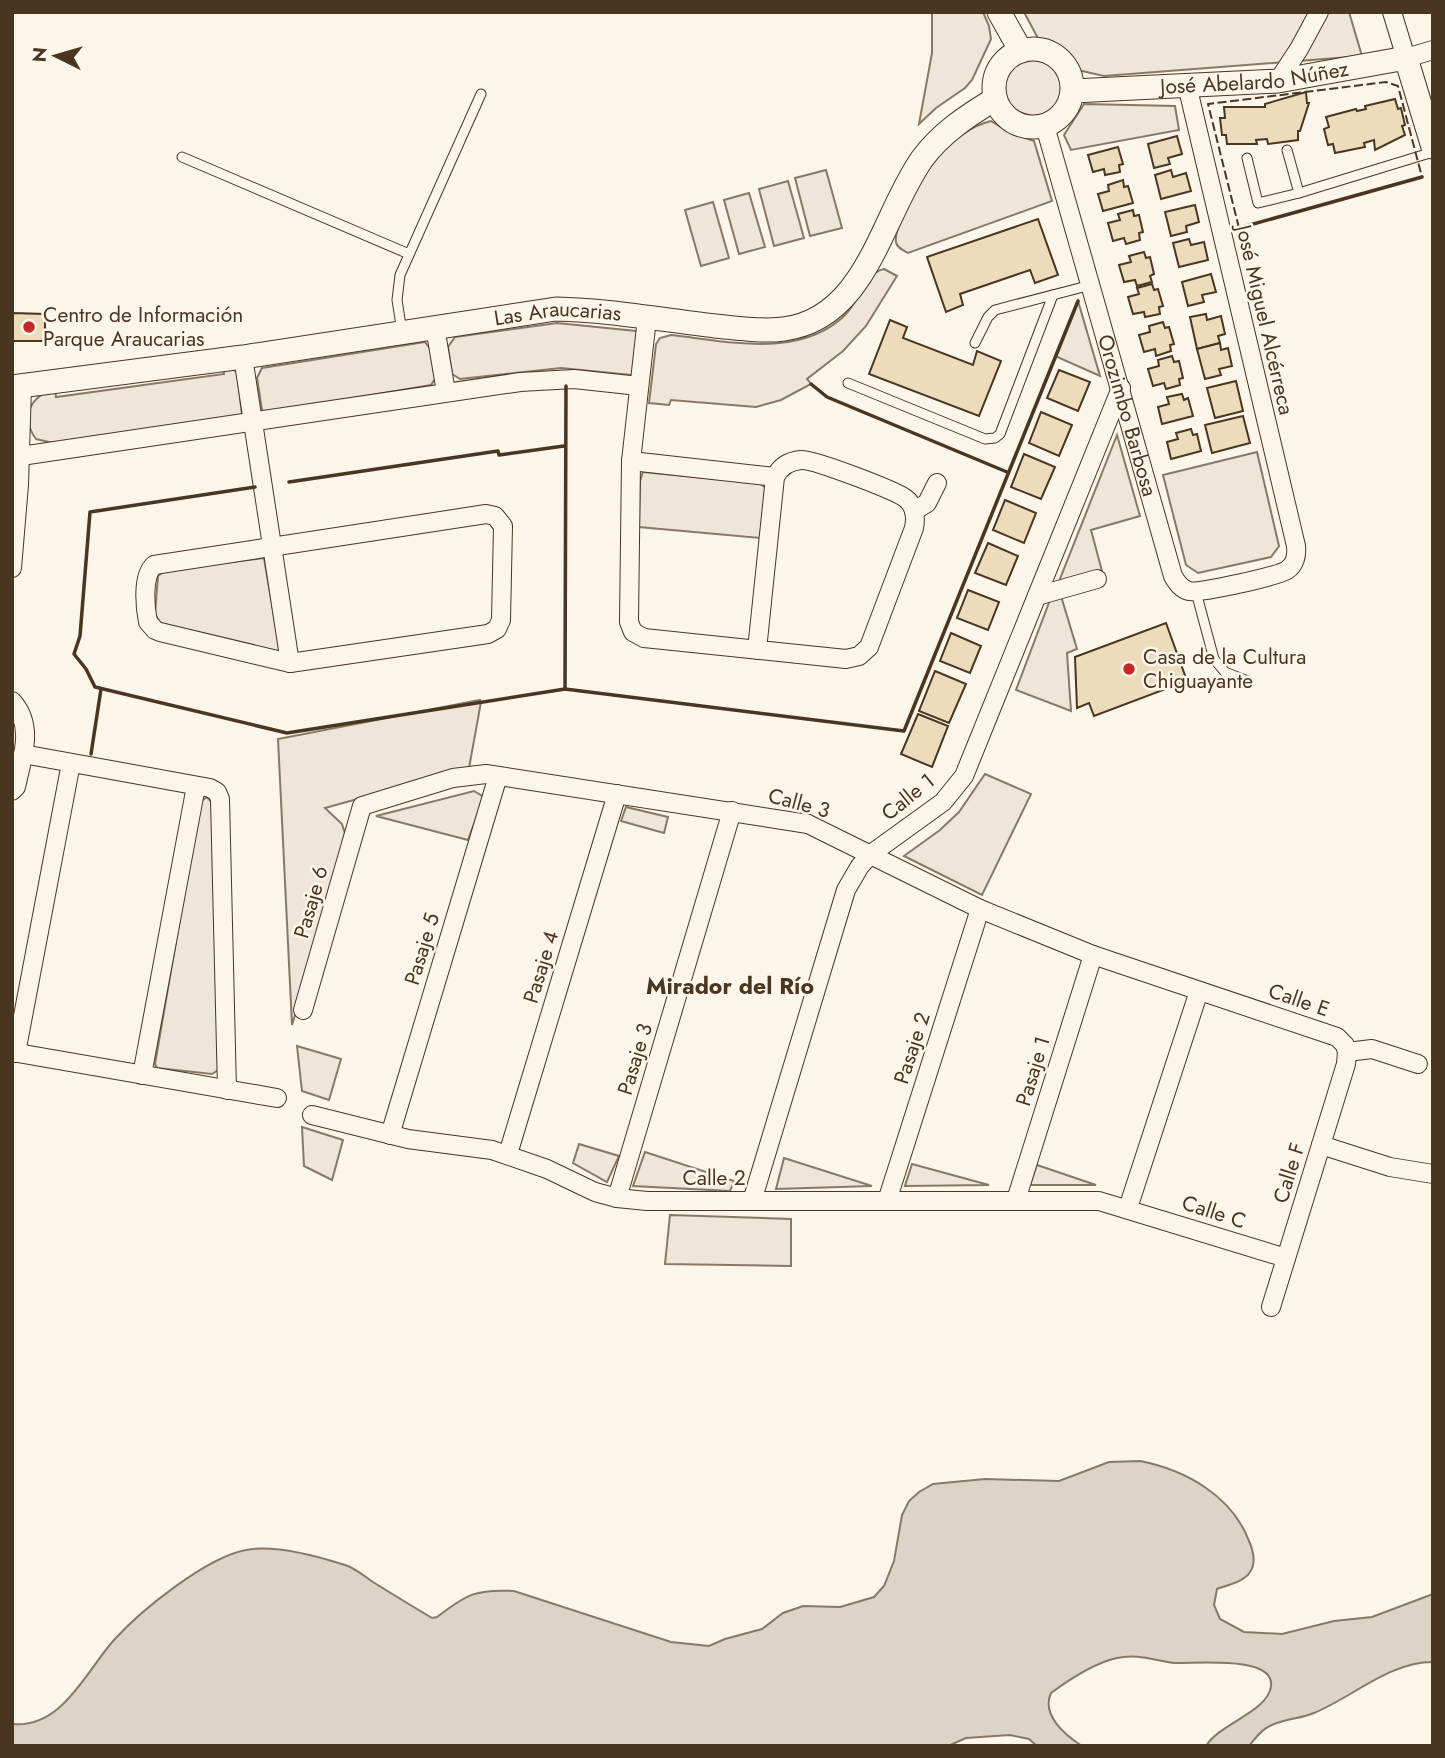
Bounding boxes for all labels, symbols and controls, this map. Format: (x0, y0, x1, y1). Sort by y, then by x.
north arrow (21, 21, 91, 91)
text: N (25, 46, 54, 63)
street label: José Abelardo Núñez (1157, 54, 1351, 102)
street label: José Miguel Alcérreca (1228, 219, 1301, 418)
street label: Las Araucarias (492, 294, 623, 333)
place label: Centro de Información Parque Araucarias (43, 300, 243, 354)
marker: Centro de Información Parque Araucarias (21, 319, 37, 335)
street label: Orozimbo Barbosa (1090, 331, 1165, 500)
place label: Casa de la Cultura Chiguayante (1143, 642, 1306, 696)
marker: Casa de la Cultura Chiguayante (1121, 661, 1137, 677)
street label: Calle 1 (875, 766, 941, 828)
street label: Calle 3 (765, 780, 833, 826)
street label: Pasaje 6 (286, 862, 336, 942)
street label: Pasaje 5 (397, 909, 447, 989)
street label: Pasaje 4 (516, 927, 566, 1007)
district label: Mirador del Río (646, 969, 814, 1003)
street label: Calle E (1264, 976, 1334, 1024)
street label: Pasaje 2 (886, 1008, 938, 1088)
street label: Pasaje 3 (610, 1020, 660, 1098)
street label: Pasaje 1 (1008, 1032, 1058, 1110)
street label: Calle F (1266, 1139, 1312, 1207)
street label: Calle 2 (682, 1163, 746, 1193)
street label: Calle C (1178, 1188, 1250, 1236)

